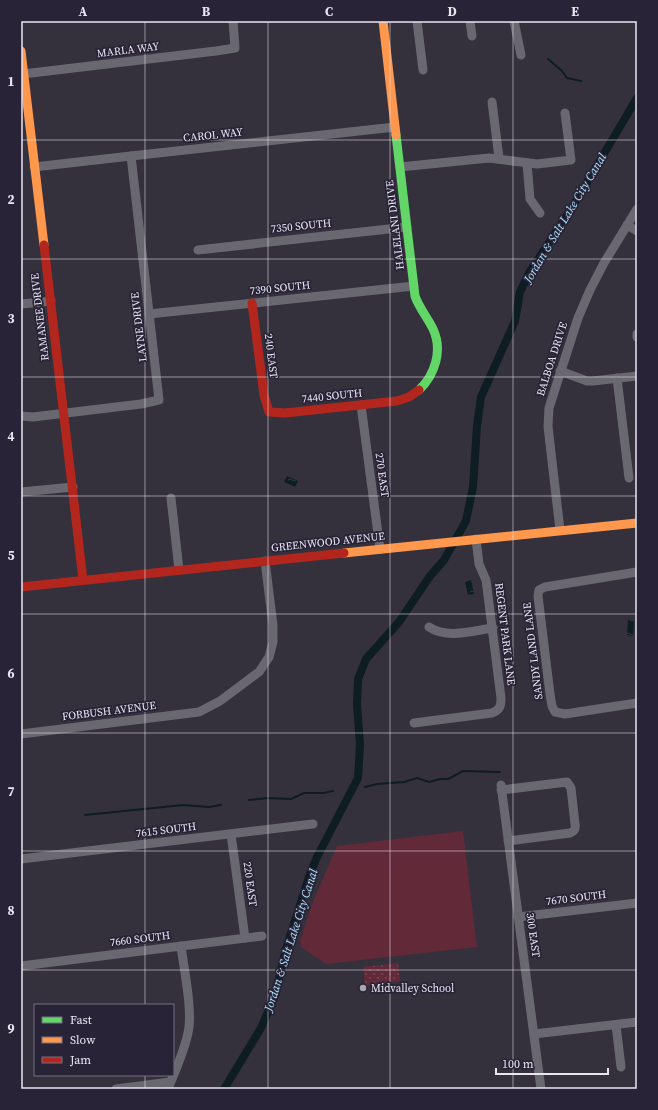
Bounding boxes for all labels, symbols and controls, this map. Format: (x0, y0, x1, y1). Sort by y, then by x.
text: A (79, 3, 88, 20)
text: B (202, 3, 211, 20)
text: C (325, 3, 333, 20)
text: D (447, 3, 457, 20)
text: E (571, 3, 579, 20)
street label: MARLA WAY (96, 39, 160, 61)
text: 1 (7, 73, 15, 90)
street label: CAROL WAY (182, 124, 244, 146)
water label: Jordan & Salt Lake City Canal (519, 150, 610, 288)
street label: HALELANI DRIVE (382, 179, 408, 271)
text: 2 (7, 191, 15, 208)
street label: 7350 SOUTH (270, 215, 332, 237)
street label: RAMANEE DRIVE (27, 272, 53, 362)
street label: 7390 SOUTH (249, 277, 311, 299)
street label: LAYNE DRIVE (127, 291, 151, 363)
text: 3 (7, 310, 15, 327)
street label: BALBOA DRIVE (533, 320, 571, 398)
street label: 240 EAST (261, 333, 281, 380)
street label: 7440 SOUTH (301, 385, 363, 407)
text: 4 (7, 428, 15, 445)
street label: 270 EAST (371, 452, 393, 499)
street label: GREENWOOD AVENUE (270, 529, 386, 555)
text: 5 (7, 547, 15, 564)
street label: REGENT PARK LANE (491, 582, 519, 687)
street label: SANDY LAND LANE (520, 601, 546, 700)
text: 6 (7, 665, 15, 682)
street label: FORBUSH AVENUE (61, 698, 157, 724)
text: 7 (7, 783, 15, 800)
street label: 7615 SOUTH (135, 819, 197, 841)
street label: 220 EAST (239, 861, 261, 908)
water label: Jordan & Salt Lake City Canal (260, 866, 322, 1015)
street label: 7670 SOUTH (545, 887, 607, 909)
text: 8 (7, 902, 15, 919)
street label: 300 EAST (522, 912, 544, 959)
street label: 7660 SOUTH (109, 928, 171, 950)
place label: Midvalley School (371, 981, 454, 996)
marker: Midvalley School (358, 983, 368, 993)
legend (34, 1004, 174, 1076)
text: Fast (70, 1012, 92, 1028)
text: 9 (7, 1020, 15, 1037)
text: Slow (70, 1032, 96, 1048)
scale bar (496, 1050, 608, 1076)
text: Jam (69, 1052, 91, 1068)
text: 100 m (502, 1056, 534, 1072)

